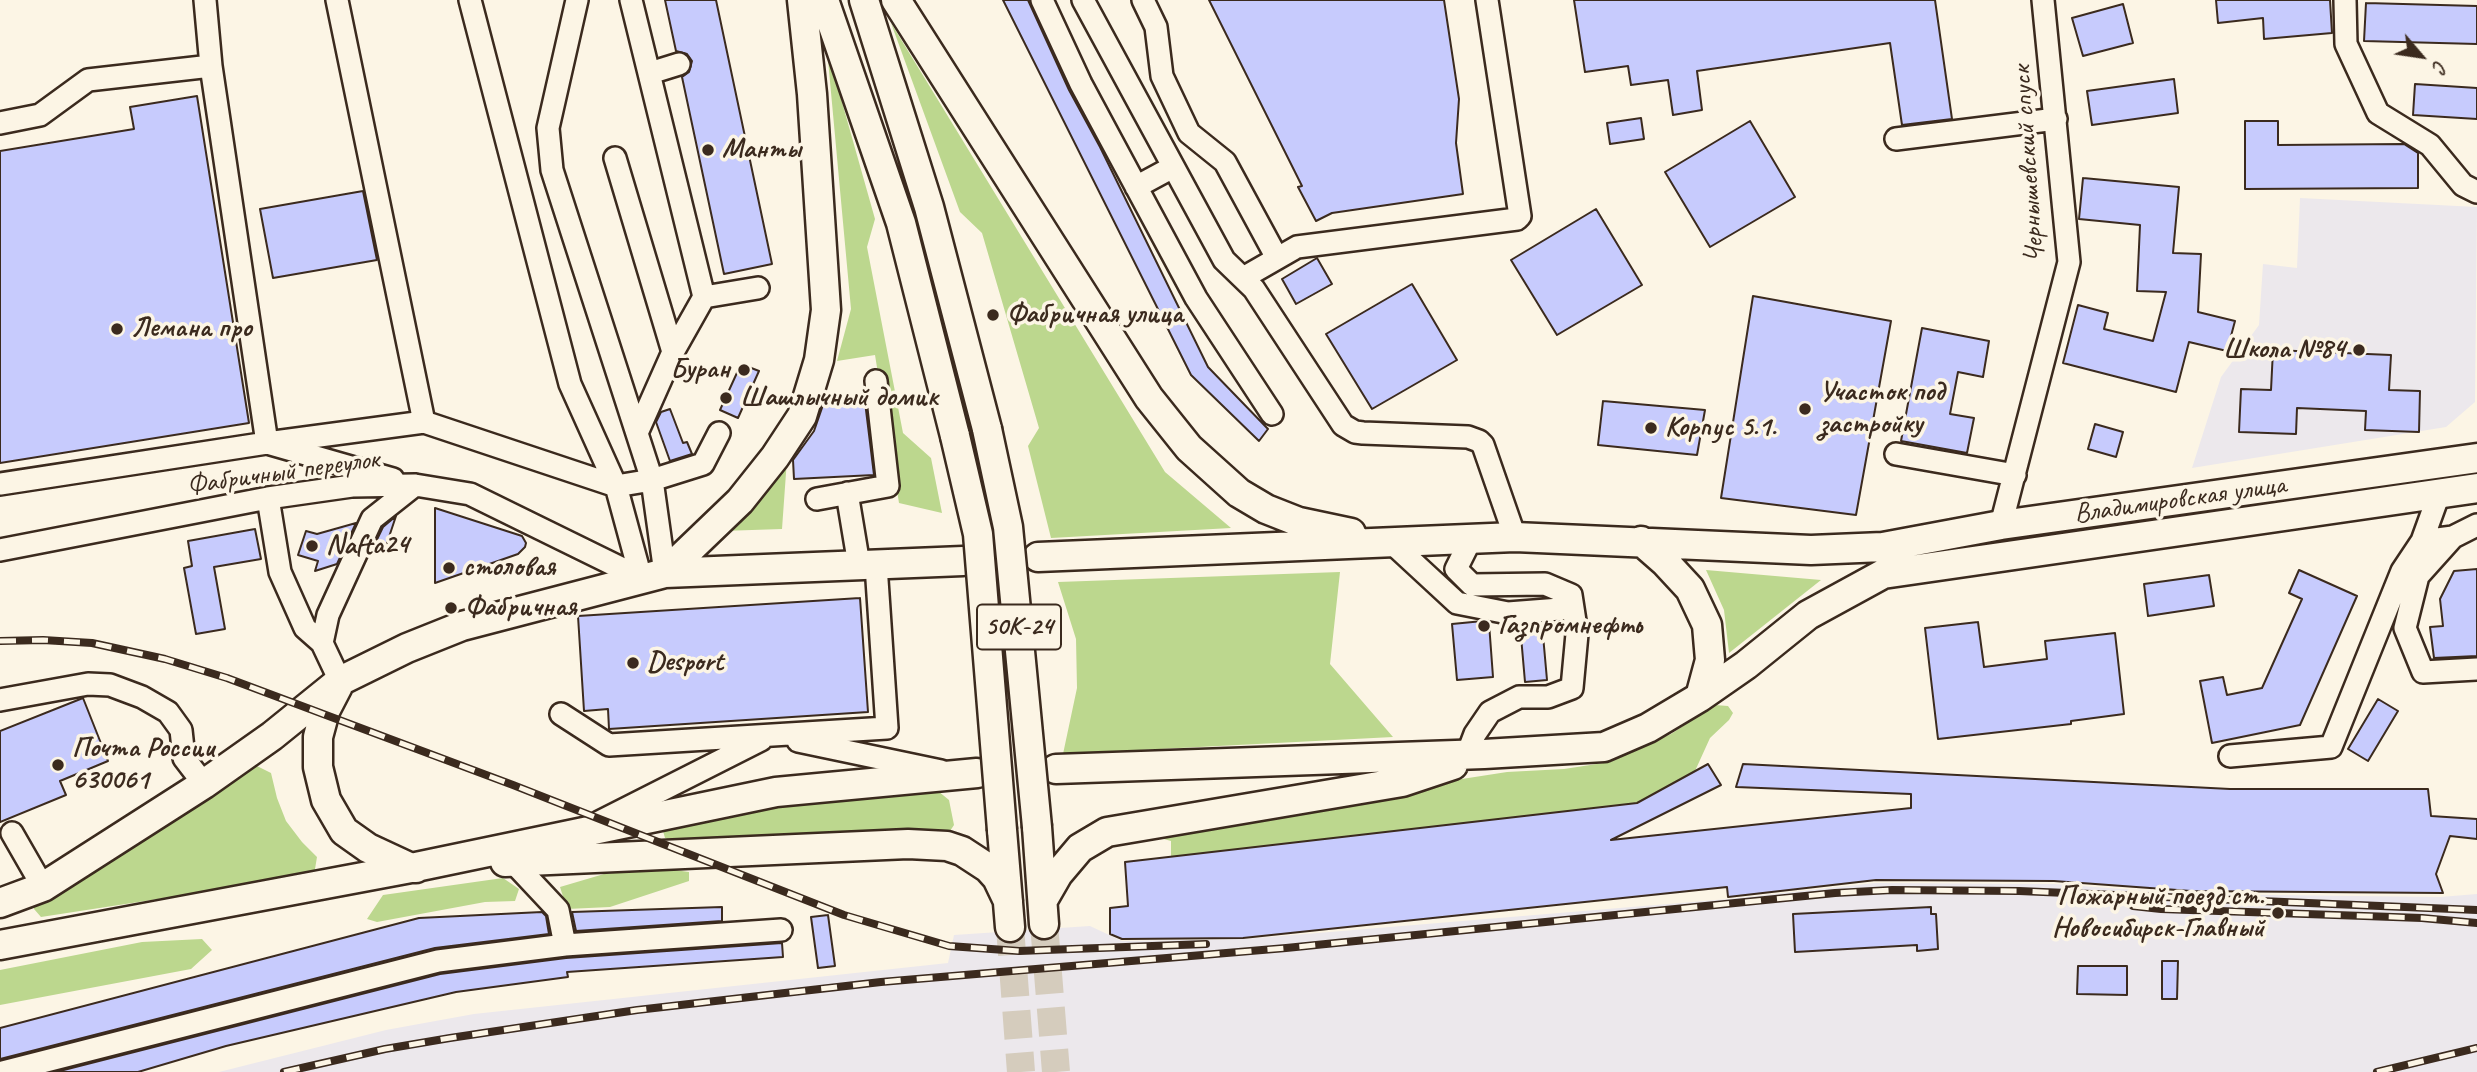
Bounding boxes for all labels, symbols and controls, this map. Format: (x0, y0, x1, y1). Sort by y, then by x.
north arrow (2386, 21, 2456, 91)
text: С (2427, 56, 2452, 76)
street label: Чернышевский спуск (2005, 64, 2053, 264)
place label: Манты (722, 133, 801, 167)
marker: Манты (700, 142, 716, 158)
place label: Фабричная улица (1007, 298, 1183, 332)
marker: Фабричная улица (985, 307, 1001, 323)
place label: Лемана про (131, 312, 252, 346)
marker: Лемана про (109, 321, 125, 337)
place label: Школа №84 (2223, 333, 2345, 367)
marker: Школа №84 (2351, 342, 2367, 358)
place label: Буран (670, 353, 730, 387)
marker: Буран (736, 362, 752, 378)
place label: Участок под застройку (1819, 376, 1944, 442)
place label: Шашлычный домик (740, 381, 938, 415)
marker: Шашлычный домик (718, 390, 734, 406)
marker: Участок под застройку (1797, 401, 1813, 417)
place label: Корпус 5.1. (1665, 411, 1776, 445)
marker: Корпус 5.1. (1643, 420, 1659, 436)
street label: Фабричный переулок (185, 443, 381, 503)
street label: Владимировская улица (2072, 469, 2288, 531)
place label: Nafta24 (326, 529, 409, 563)
marker: Nafta24 (304, 538, 320, 554)
place label: столовая (463, 551, 555, 585)
marker: столовая (441, 560, 457, 576)
place label: Фабричная (465, 591, 577, 625)
marker: Фабричная (443, 600, 459, 616)
road number: 50К-24 (977, 604, 1061, 650)
place label: Газпромнефть (1498, 609, 1642, 643)
marker: Газпромнефть (1476, 618, 1492, 634)
place label: Desport (647, 646, 723, 680)
marker: Desport (625, 655, 641, 671)
place label: Почта России 630061 (72, 732, 214, 798)
marker: Почта России 630061 (50, 757, 66, 773)
place label: Пожарный поезд ст. Новосибирск-Главный (2052, 880, 2264, 946)
marker: Пожарный поезд ст. Новосибирск-Главный (2270, 905, 2286, 921)

